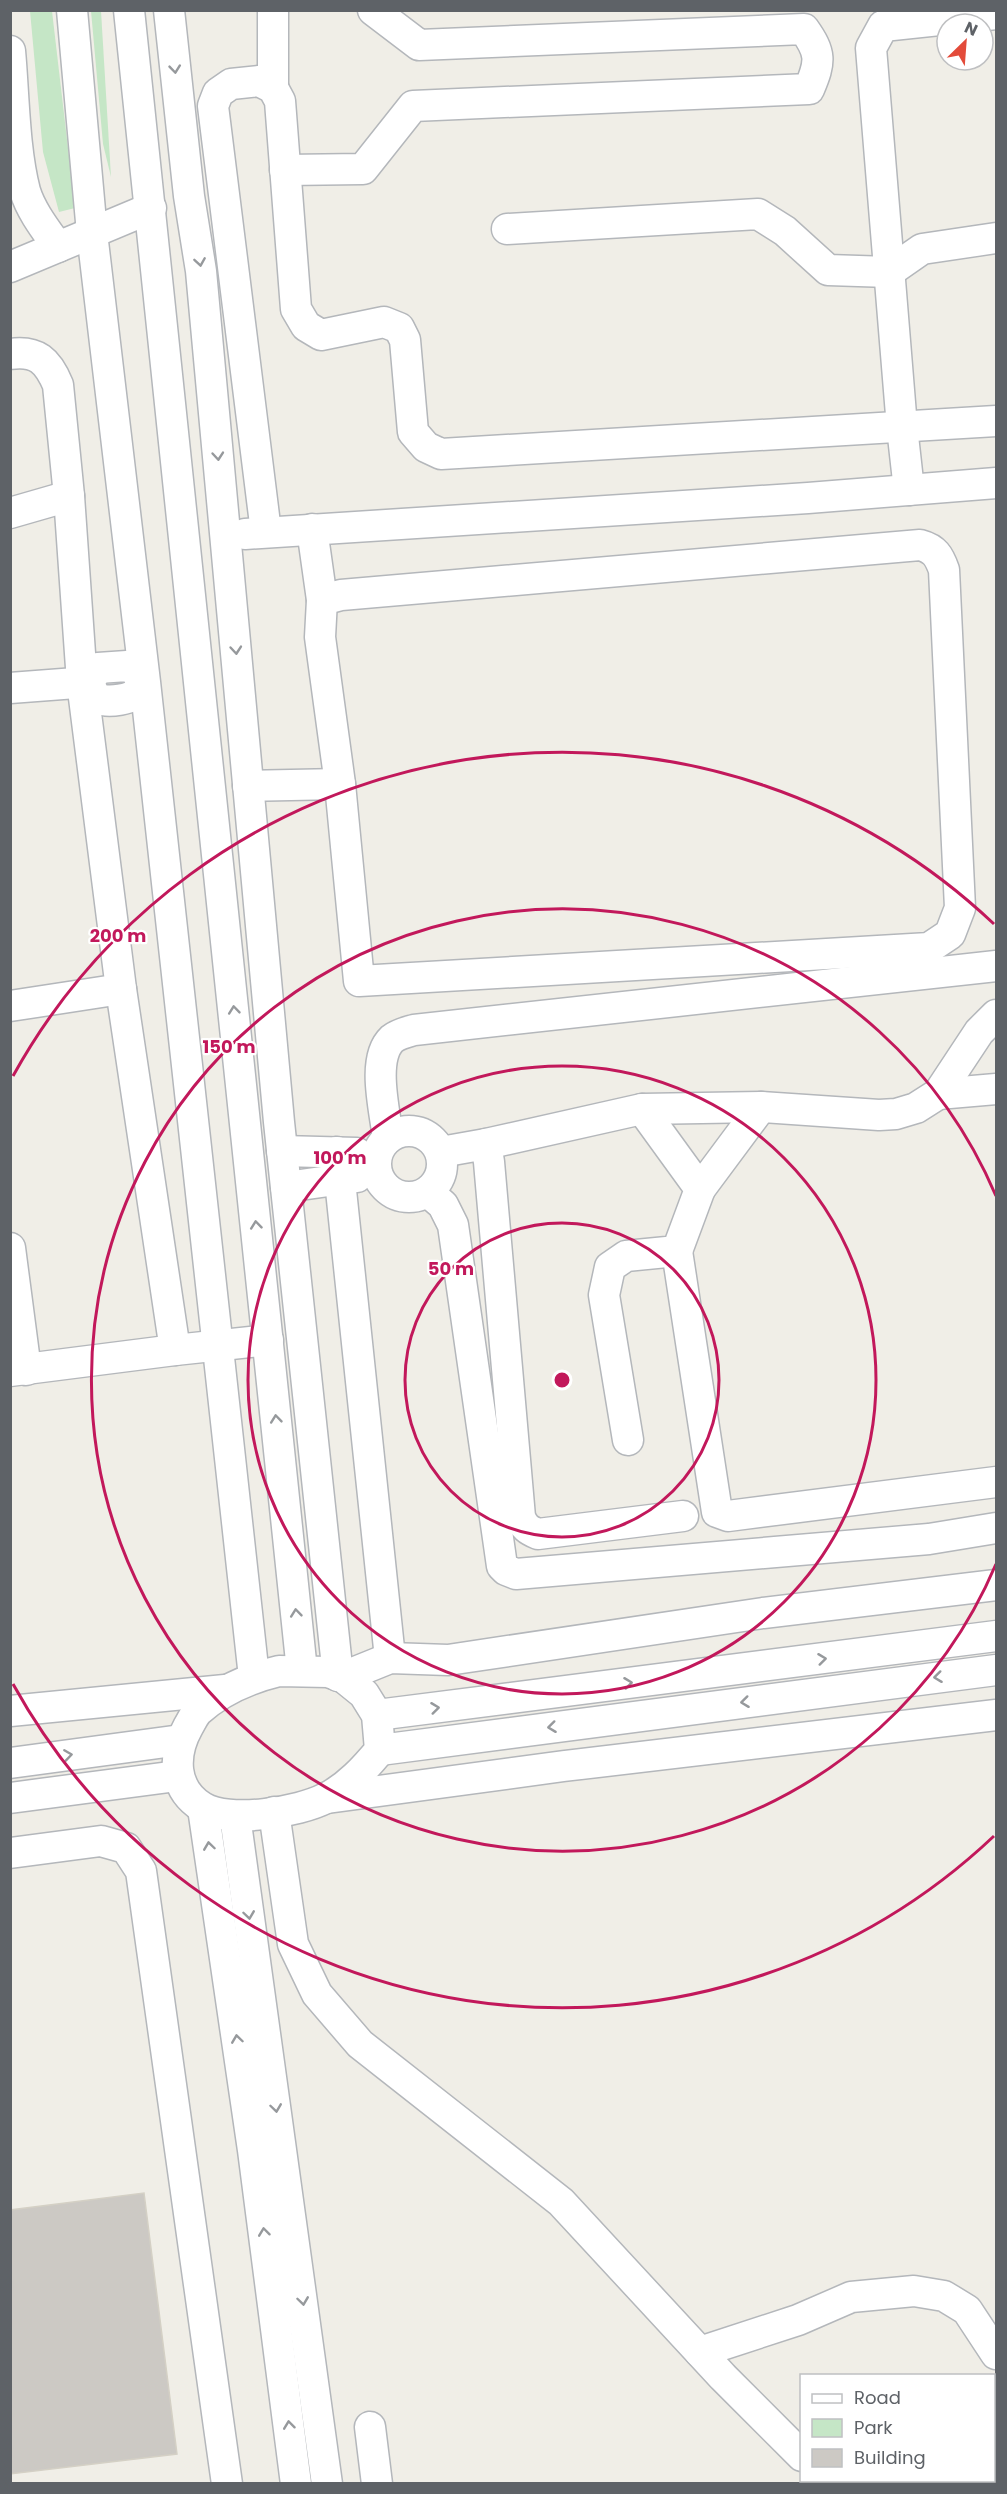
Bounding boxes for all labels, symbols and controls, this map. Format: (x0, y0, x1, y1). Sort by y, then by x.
north arrow (935, 12, 995, 72)
text: N (961, 16, 981, 42)
one-way arrow (168, 64, 181, 73)
one-way arrow (193, 257, 206, 267)
one-way arrow (211, 452, 224, 461)
one-way arrow (229, 646, 242, 655)
text: 200 m (90, 923, 146, 948)
one-way arrow (228, 1005, 241, 1015)
text: 150 m (202, 1034, 256, 1059)
text: 100 m (313, 1145, 367, 1170)
one-way arrow (250, 1220, 263, 1229)
text: 50 m (428, 1256, 474, 1281)
centre of rings (552, 1370, 572, 1390)
one-way arrow (270, 1414, 283, 1423)
one-way arrow (290, 1608, 303, 1617)
one-way arrow (817, 1653, 826, 1665)
one-way arrow (934, 1671, 943, 1683)
one-way arrow (624, 1677, 633, 1690)
one-way arrow (741, 1696, 750, 1708)
one-way arrow (430, 1702, 440, 1714)
one-way arrow (547, 1721, 556, 1733)
one-way arrow (64, 1749, 73, 1762)
one-way arrow (203, 1841, 215, 1851)
one-way arrow (242, 1911, 254, 1920)
one-way arrow (231, 2034, 243, 2044)
one-way arrow (270, 2104, 282, 2113)
one-way arrow (258, 2228, 270, 2237)
one-way arrow (296, 2297, 308, 2306)
legend (800, 2374, 995, 2482)
text: Road (854, 2385, 901, 2410)
text: Park (854, 2415, 893, 2440)
one-way arrow (283, 2421, 295, 2430)
text: Building (854, 2445, 926, 2470)

